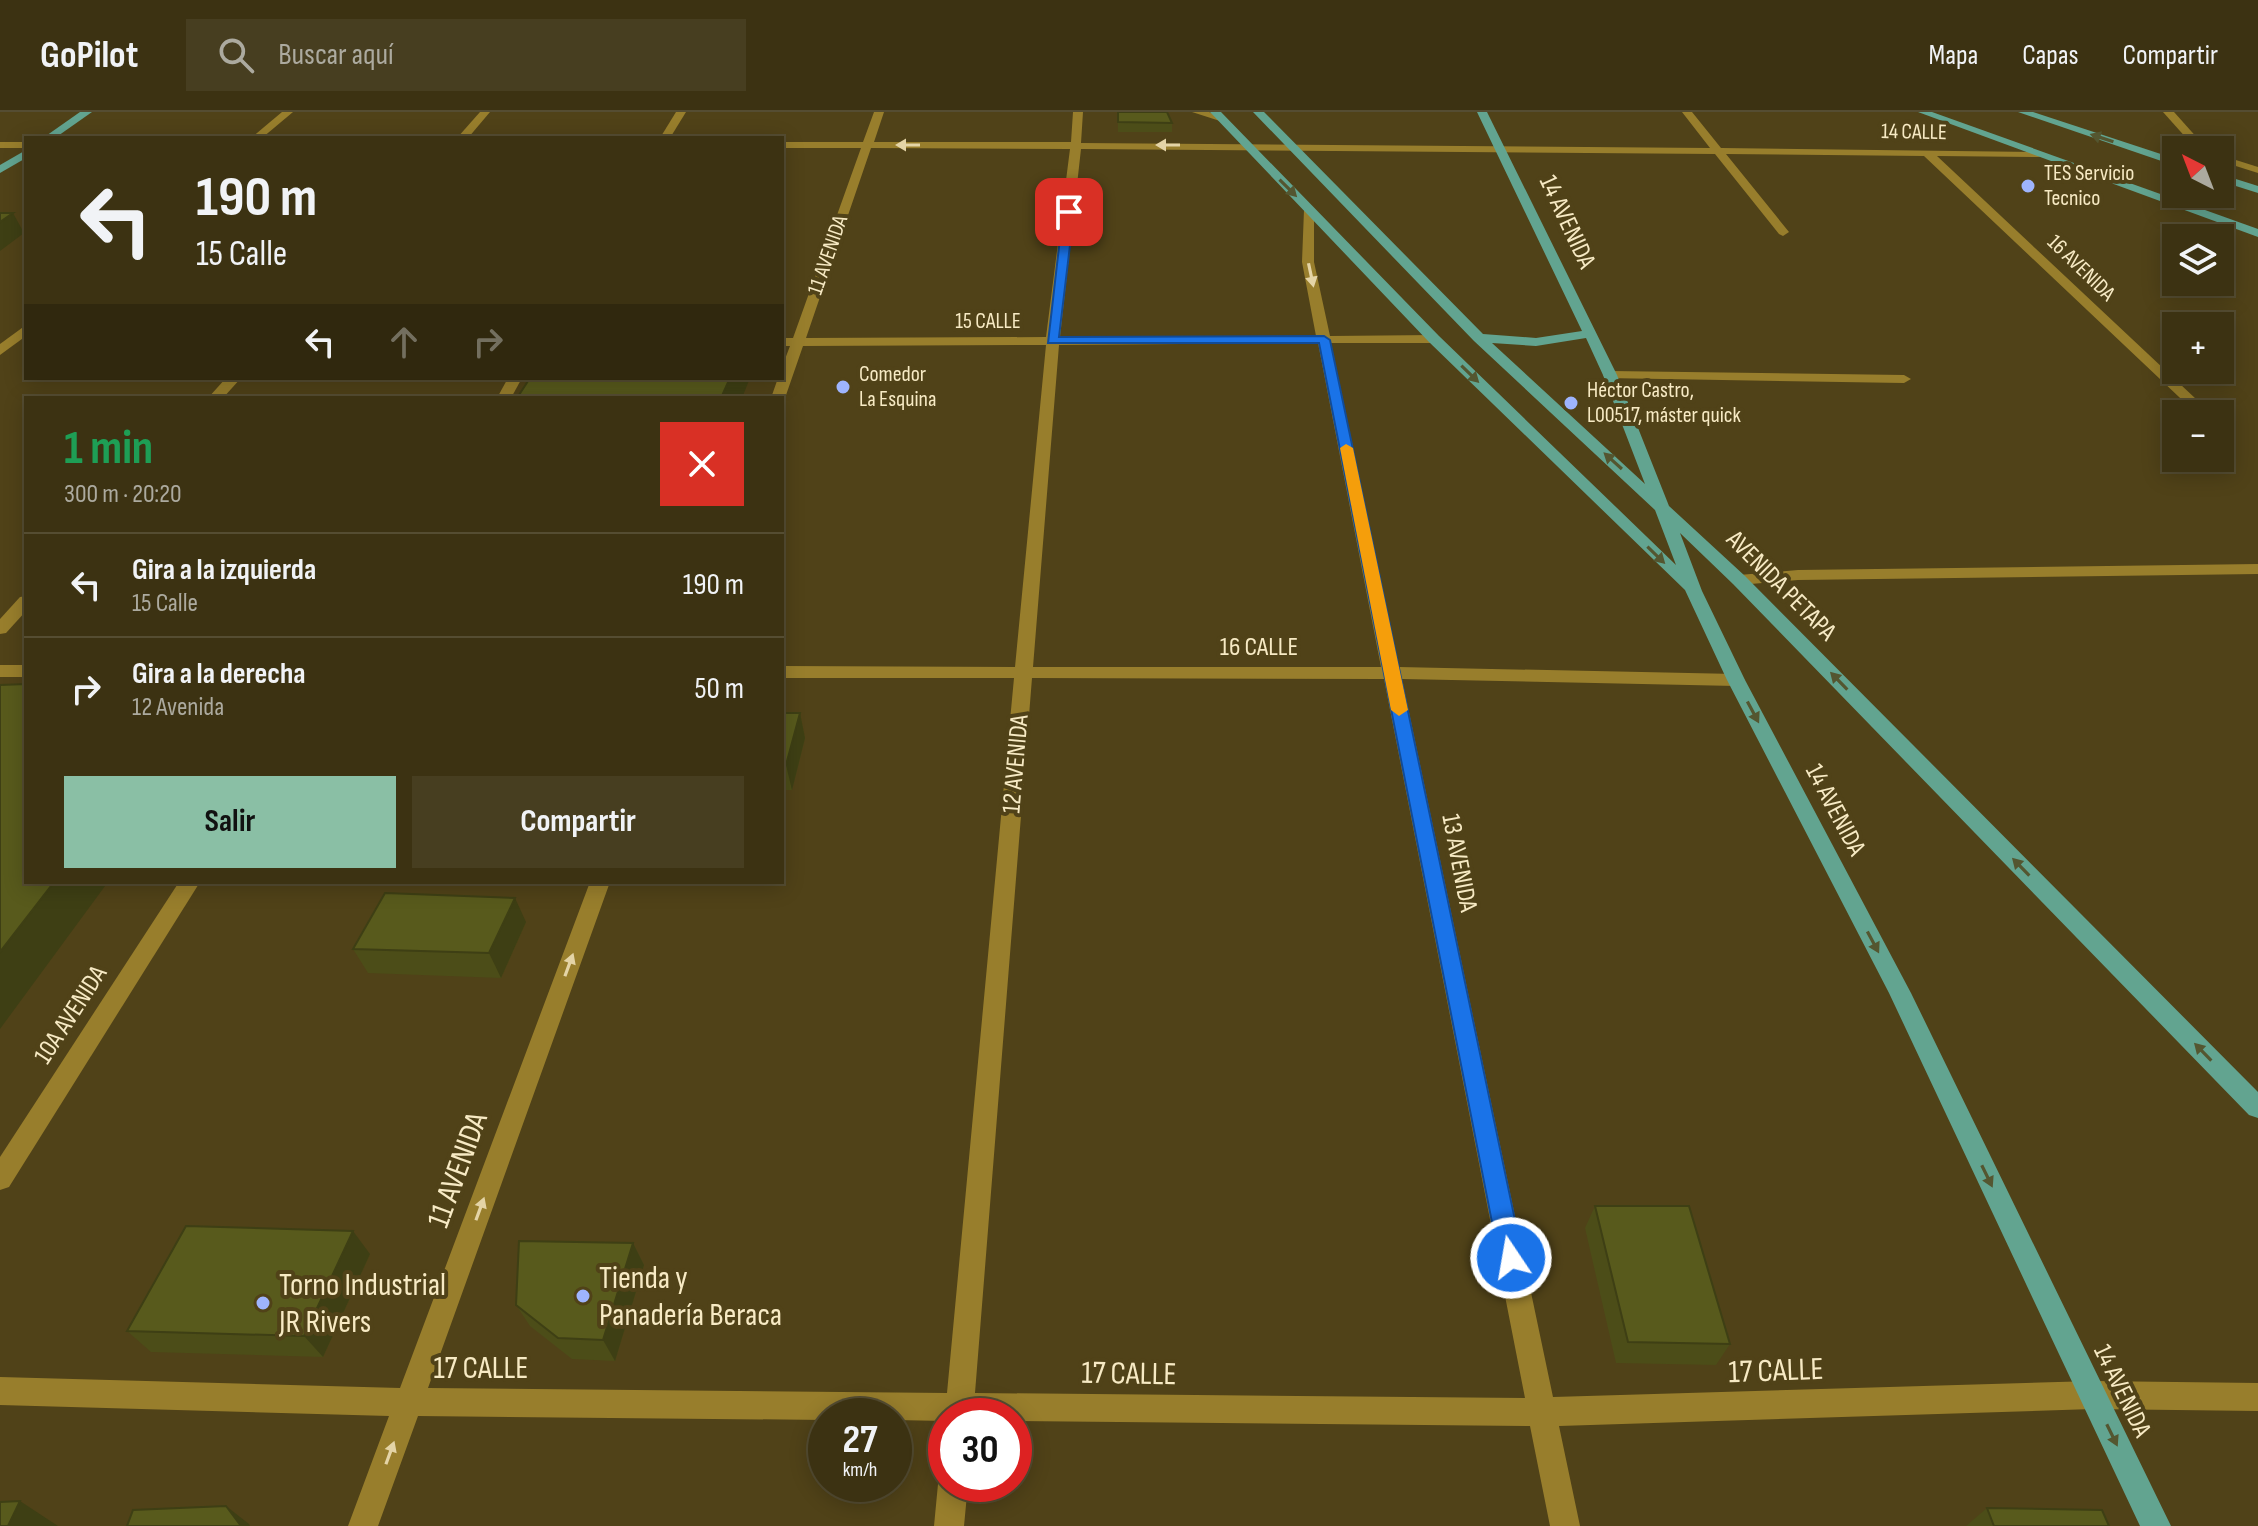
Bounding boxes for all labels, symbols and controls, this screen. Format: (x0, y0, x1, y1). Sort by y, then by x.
search box (186, 19, 746, 91)
text: GoPilot (40, 33, 138, 78)
icon: search (214, 33, 258, 77)
text: Buscar aquí (278, 37, 394, 73)
text: Mapa (1929, 39, 1978, 72)
text: Capas (2022, 39, 2079, 72)
text: Compartir (2123, 39, 2218, 72)
street label: 14 CALLE (1881, 118, 1947, 146)
one-way arrow (2090, 132, 2114, 144)
north arrow (2162, 136, 2234, 208)
map controls (2162, 136, 2234, 472)
one-way arrow (895, 139, 920, 152)
one-way arrow (1155, 139, 1180, 151)
place label: TES Servicio Tecnico (2044, 160, 2134, 212)
text: 190 m (196, 165, 317, 232)
icon: left (64, 168, 168, 272)
street label: 14 AVENIDA (1532, 171, 1602, 274)
marker: TES Servicio Tecnico (2019, 177, 2037, 195)
pin (1035, 178, 1103, 246)
one-way arrow (1279, 178, 1297, 197)
icon: arrive (1047, 190, 1091, 234)
street label: 11 AVENIDA (802, 211, 854, 298)
button: layers (2162, 224, 2234, 296)
street label: 16 AVENIDA (2041, 229, 2121, 307)
text: 15 Calle (196, 233, 287, 276)
one-way arrow (1305, 263, 1318, 288)
street label: 15 CALLE (955, 308, 1021, 335)
button: + (2162, 312, 2234, 384)
icon: left (298, 320, 342, 364)
icon: ahead (382, 320, 426, 364)
icon: right (466, 320, 510, 364)
place label: Comedor La Esquina (859, 361, 936, 413)
one-way arrow (1460, 364, 1479, 383)
place label: Héctor Castro, L00517, máster quick (1587, 377, 1742, 429)
marker: Comedor La Esquina (834, 378, 852, 396)
marker: Héctor Castro, L00517, máster quick (1562, 394, 1580, 412)
button: − (2162, 400, 2234, 472)
text: 1 min (64, 420, 153, 477)
button: close (660, 422, 744, 506)
one-way arrow (1604, 452, 1623, 470)
text: 300 m · 20:20 (64, 479, 182, 510)
street label: AVENIDA PETAPA (1719, 524, 1843, 648)
one-way arrow (1647, 546, 1666, 564)
text: Gira a la izquierda (132, 552, 316, 588)
icon: left (64, 563, 108, 607)
text: 190 m (683, 567, 744, 603)
text: 15 Calle (132, 588, 198, 619)
street label: 16 CALLE (1220, 632, 1298, 663)
text: Gira a la derecha (132, 656, 306, 692)
icon: right (64, 667, 108, 711)
text: 50 m (695, 671, 744, 707)
one-way arrow (1830, 672, 1849, 691)
text: 12 Avenida (132, 692, 224, 723)
one-way arrow (1746, 700, 1759, 723)
street label: 12 AVENIDA (996, 712, 1036, 815)
street label: 14 AVENIDA (1798, 759, 1872, 862)
button: Salir (64, 776, 396, 868)
button: Compartir (412, 776, 744, 868)
street label: 13 AVENIDA (1434, 811, 1484, 915)
one-way arrow (2012, 858, 2031, 877)
one-way arrow (1867, 931, 1880, 954)
one-way arrow (564, 953, 576, 977)
street label: 10A AVENIDA (28, 959, 115, 1070)
one-way arrow (2195, 1043, 2213, 1062)
street label: 11 AVENIDA (419, 1107, 497, 1233)
one-way arrow (1981, 1164, 1994, 1187)
one-way arrow (474, 1197, 486, 1221)
position arrow (1469, 1216, 1553, 1300)
place label: Tienda y Panadería Beraca (599, 1259, 782, 1335)
place label: Torno Industrial JR Rivers (278, 1266, 446, 1342)
marker: Tienda y Panadería Beraca (574, 1287, 592, 1305)
marker: Torno Industrial JR Rivers (254, 1294, 272, 1312)
street label: 14 AVENIDA (2086, 1340, 2158, 1443)
street label: 17 CALLE (433, 1349, 529, 1388)
street label: 17 CALLE (1728, 1350, 1824, 1392)
street label: 17 CALLE (1081, 1354, 1177, 1394)
speed limit sign: 30 (928, 1398, 1032, 1502)
text: 27 (843, 1416, 877, 1464)
one-way arrow (2105, 1424, 2119, 1447)
one-way arrow (384, 1441, 397, 1465)
text: km/h (843, 1458, 877, 1482)

